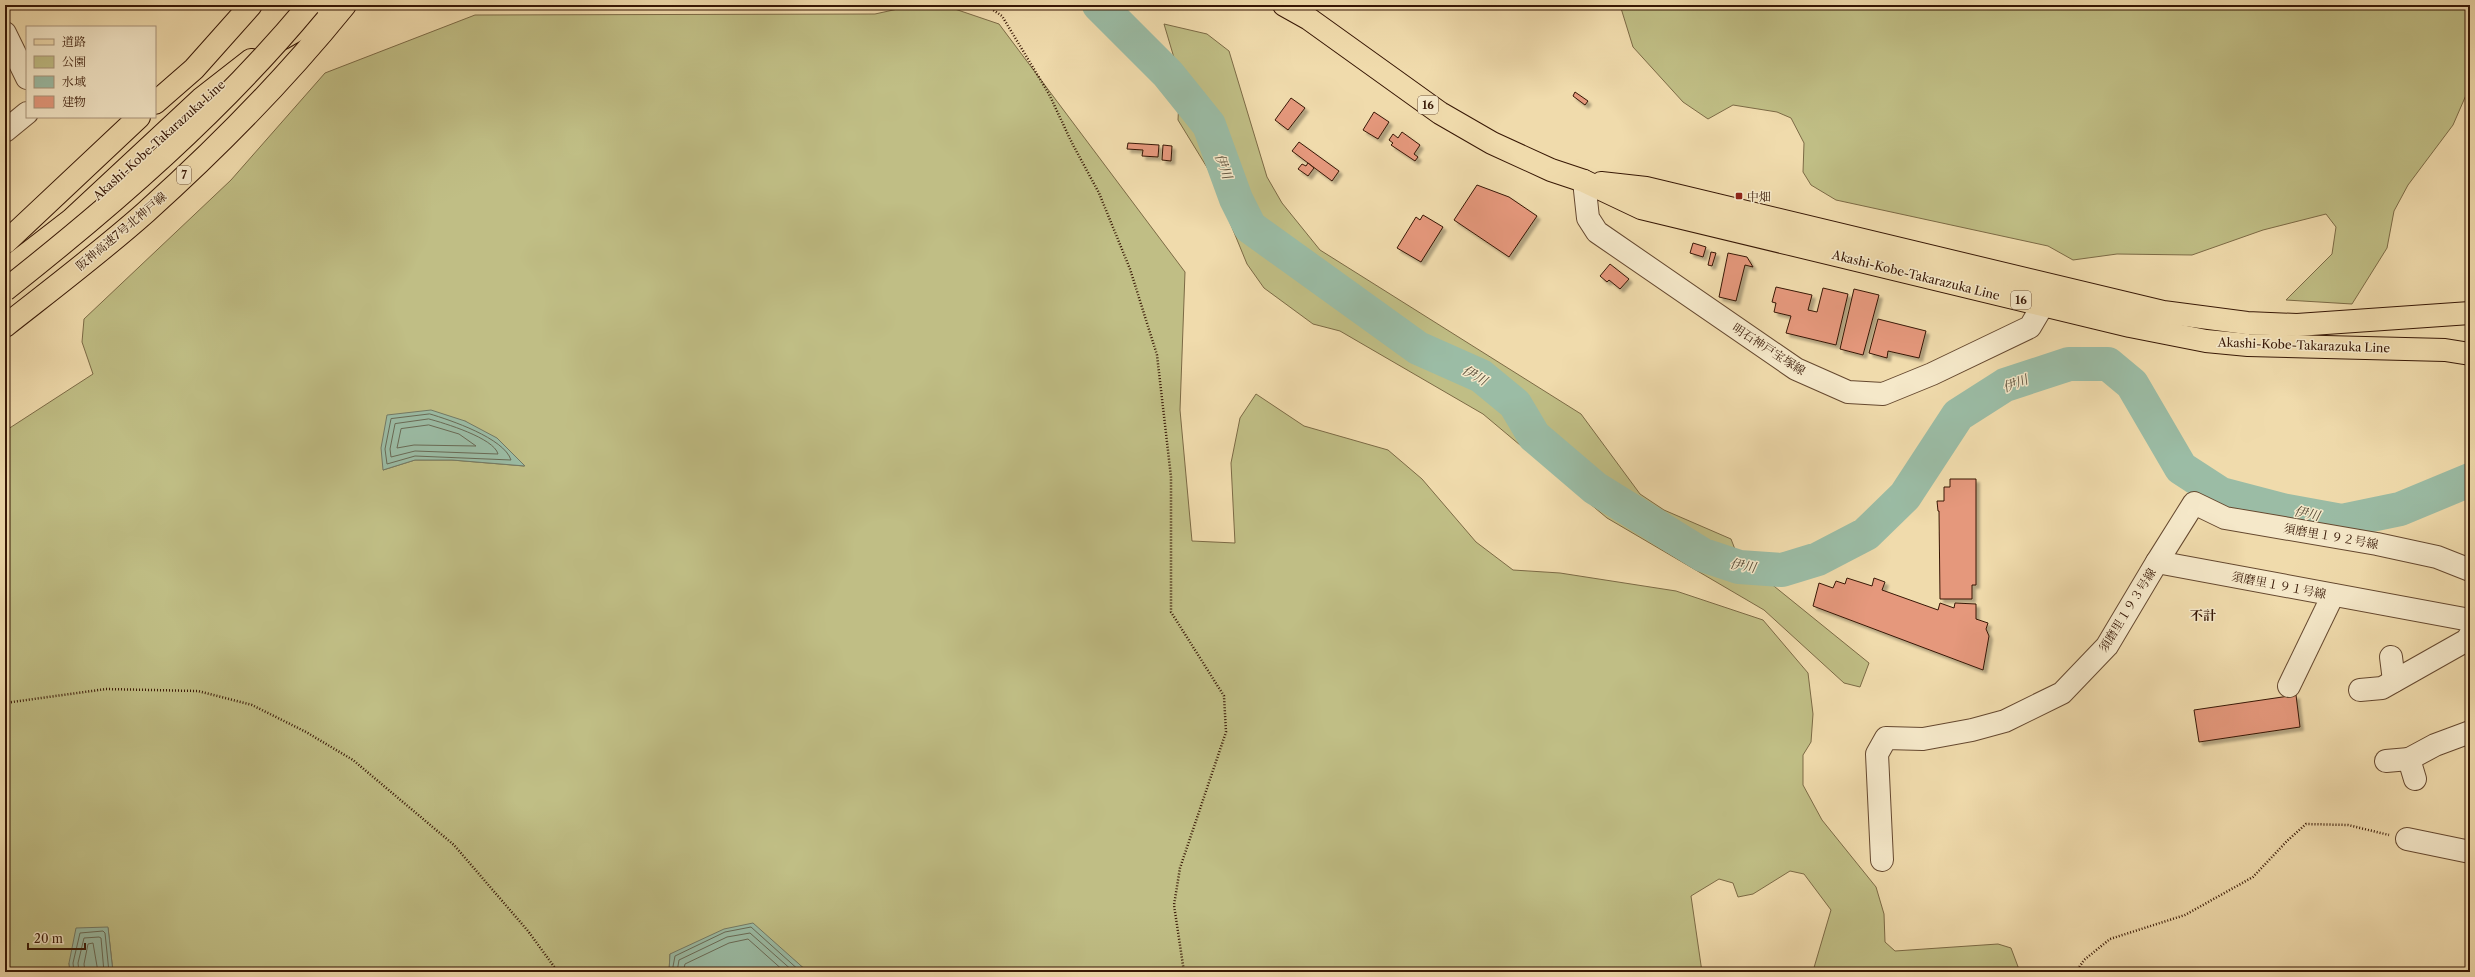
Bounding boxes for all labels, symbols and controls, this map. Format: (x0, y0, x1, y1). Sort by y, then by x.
legend (26, 26, 156, 118)
text: 道路 (62, 34, 86, 49)
text: 公園 (62, 54, 86, 69)
text: 水域 (62, 74, 86, 89)
street label: Akashi-Kobe-Takarazuka Line (89, 77, 228, 204)
text: 建物 (62, 94, 86, 109)
road number: 16 (1418, 96, 1438, 114)
water label: 伊川 (1212, 151, 1237, 183)
road number: 7 (177, 166, 191, 184)
street label: 阪神高速7号北神戸線 (73, 189, 169, 273)
place label: 中畑 (1747, 189, 1771, 204)
marker: 中畑 (1734, 191, 1744, 201)
street label: Akashi-Kobe-Takarazuka Line (1830, 247, 2002, 303)
road number: 16 (2011, 291, 2031, 309)
street label: 明石神戸宝塚線 (1730, 320, 1808, 378)
street label: Akashi-Kobe-Takarazuka Line (2217, 334, 2391, 356)
water label: 伊川 (1460, 362, 1492, 389)
water label: 伊川 (2000, 370, 2032, 395)
water label: 伊川 (2293, 502, 2323, 524)
street label: 須磨里１９２号線 (2282, 520, 2380, 552)
water label: 伊川 (1729, 555, 1759, 575)
street label: 須磨里１９３号線 (2095, 565, 2159, 655)
street label: 須磨里１９１号線 (2230, 568, 2328, 602)
district label: 不計 (2190, 607, 2216, 623)
scale bar (28, 925, 85, 951)
text: 20 m (34, 931, 63, 946)

